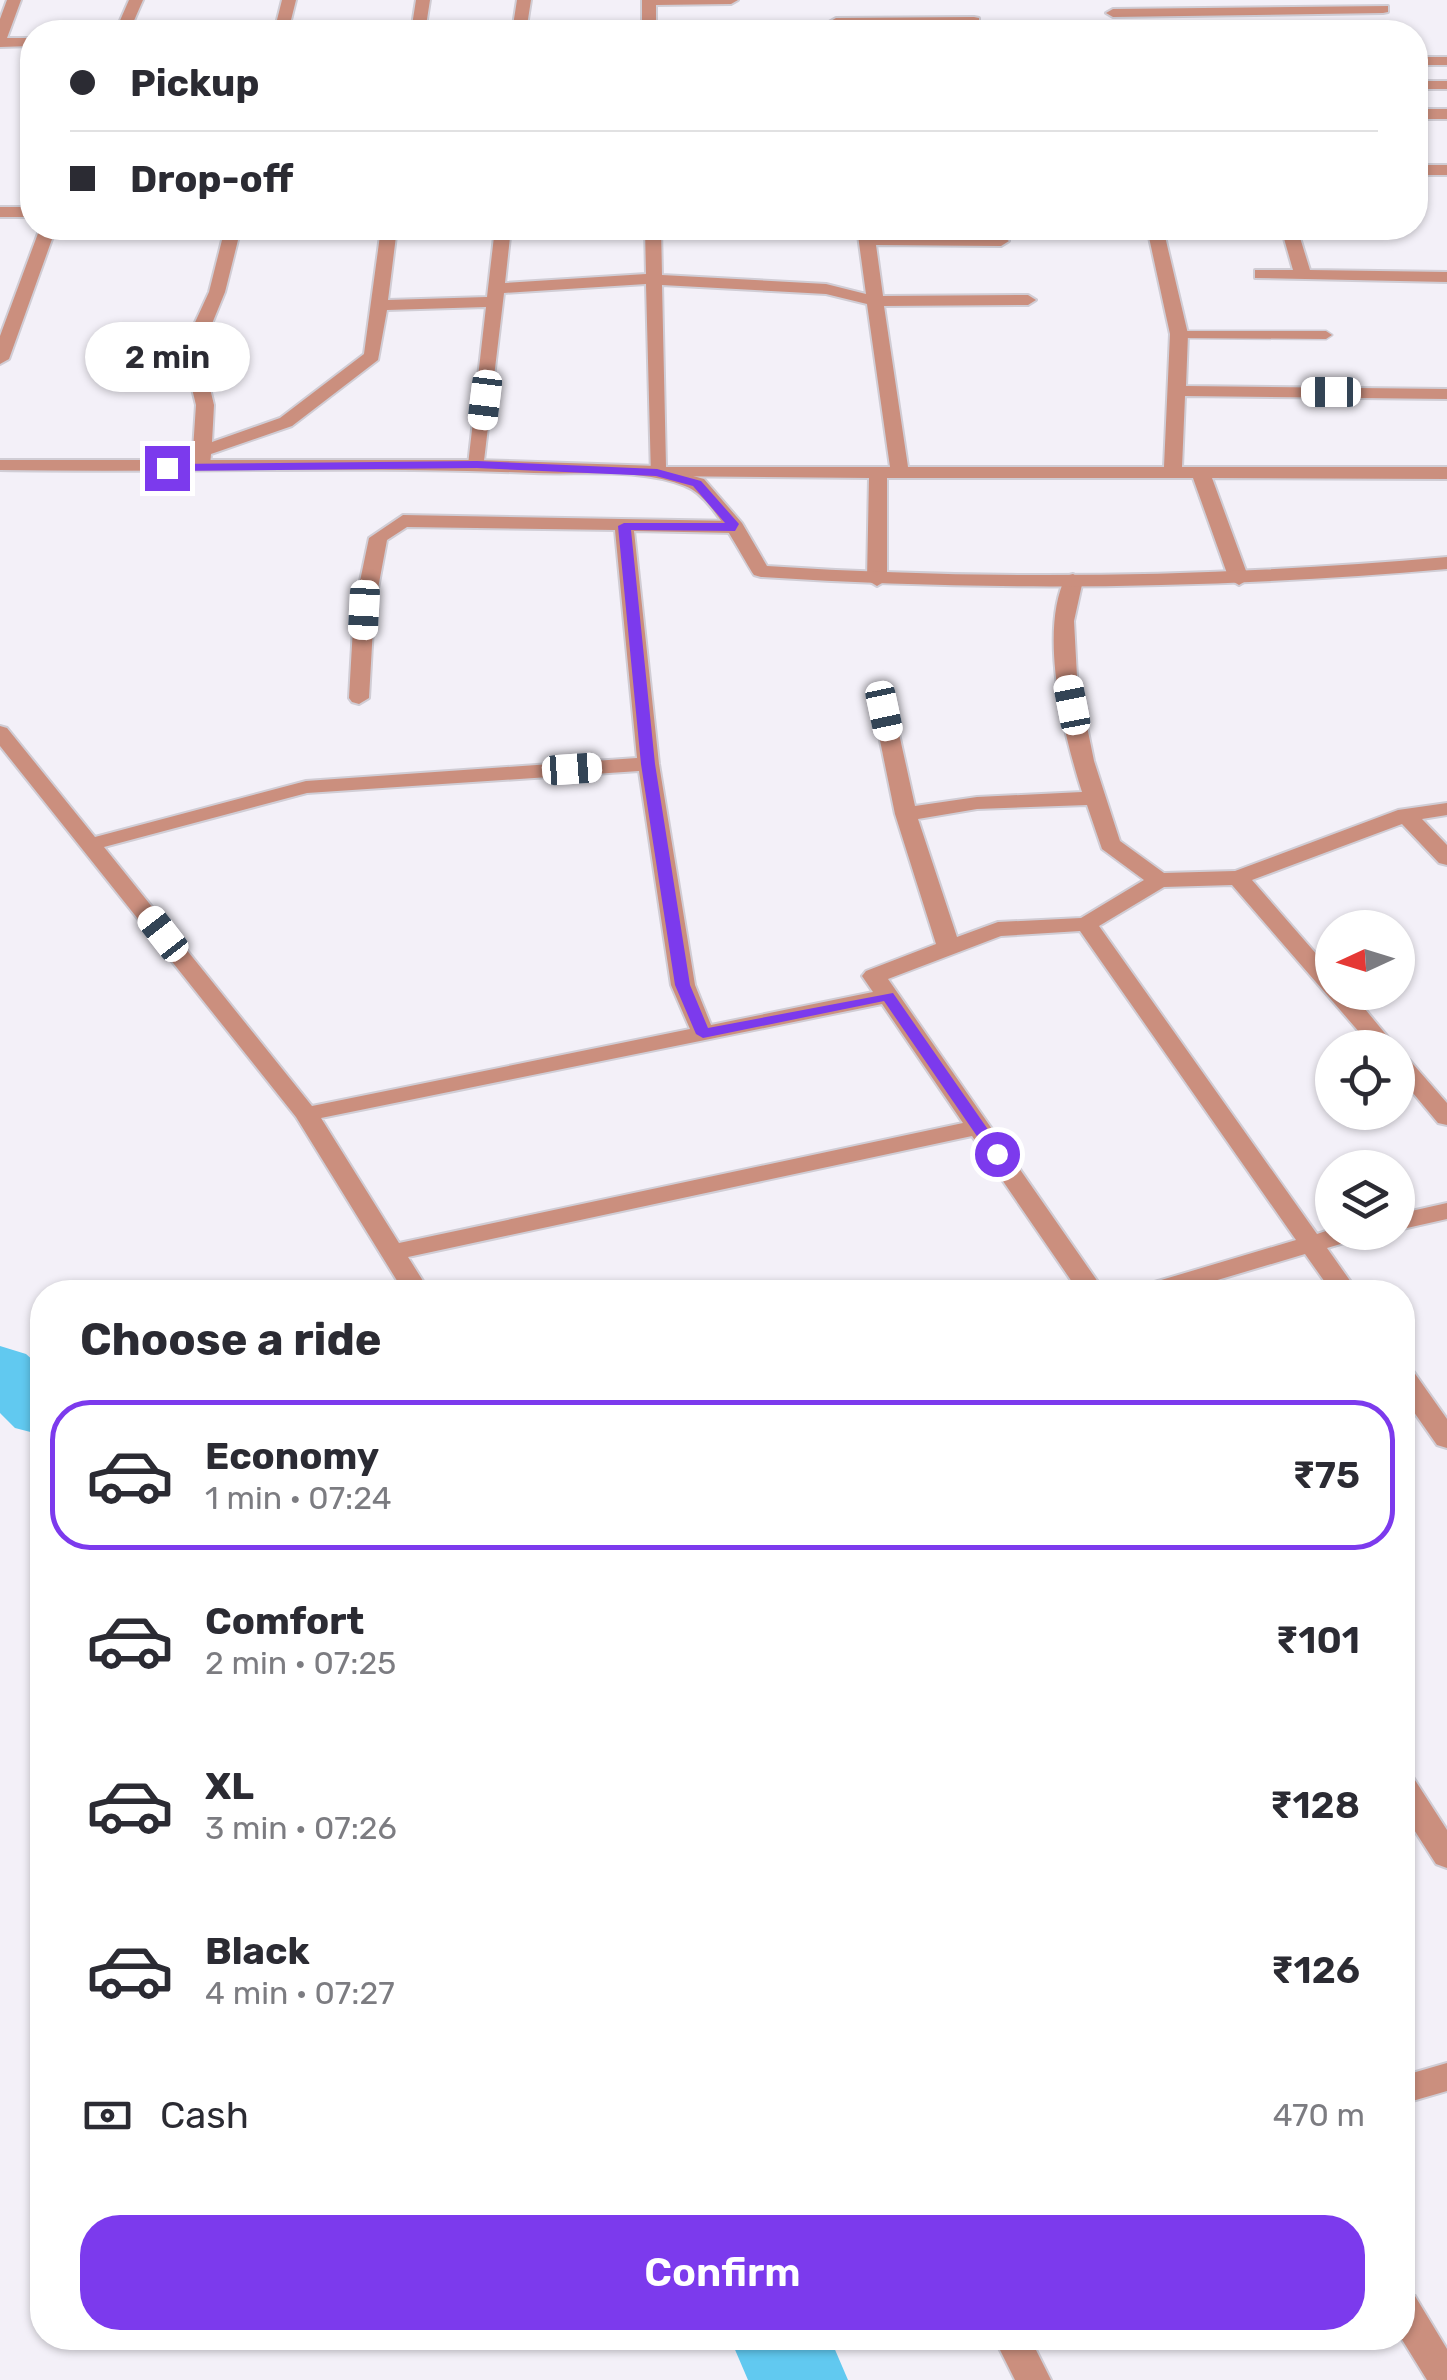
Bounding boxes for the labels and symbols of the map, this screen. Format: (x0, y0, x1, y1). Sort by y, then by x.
callout: 2 min (84, 323, 250, 393)
car (466, 368, 504, 432)
car (1301, 377, 1361, 407)
route end (145, 446, 190, 491)
car (347, 579, 381, 641)
car (1052, 673, 1092, 737)
car (863, 679, 905, 743)
car (541, 752, 603, 786)
car (133, 901, 193, 967)
north arrow (1315, 910, 1415, 1010)
route start (975, 1132, 1020, 1177)

